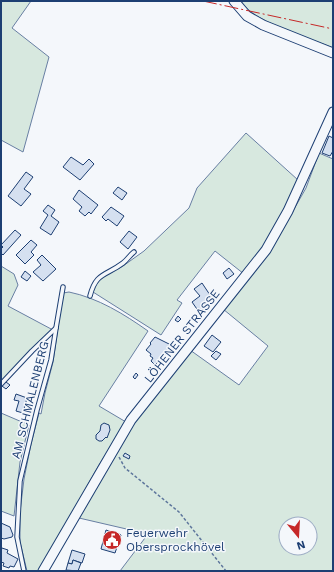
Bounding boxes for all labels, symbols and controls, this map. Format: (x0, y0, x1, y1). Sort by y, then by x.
street label: LÖHENER STRASSE (141, 286, 223, 385)
street label: AM SCHMALENBERG (9, 340, 51, 460)
north arrow (278, 516, 318, 556)
place label: Feuerwehr Obersprockhövel (126, 526, 225, 554)
public building icon: Feuerwehr Obersprockhövel (101, 529, 123, 551)
text: N (295, 538, 307, 552)

